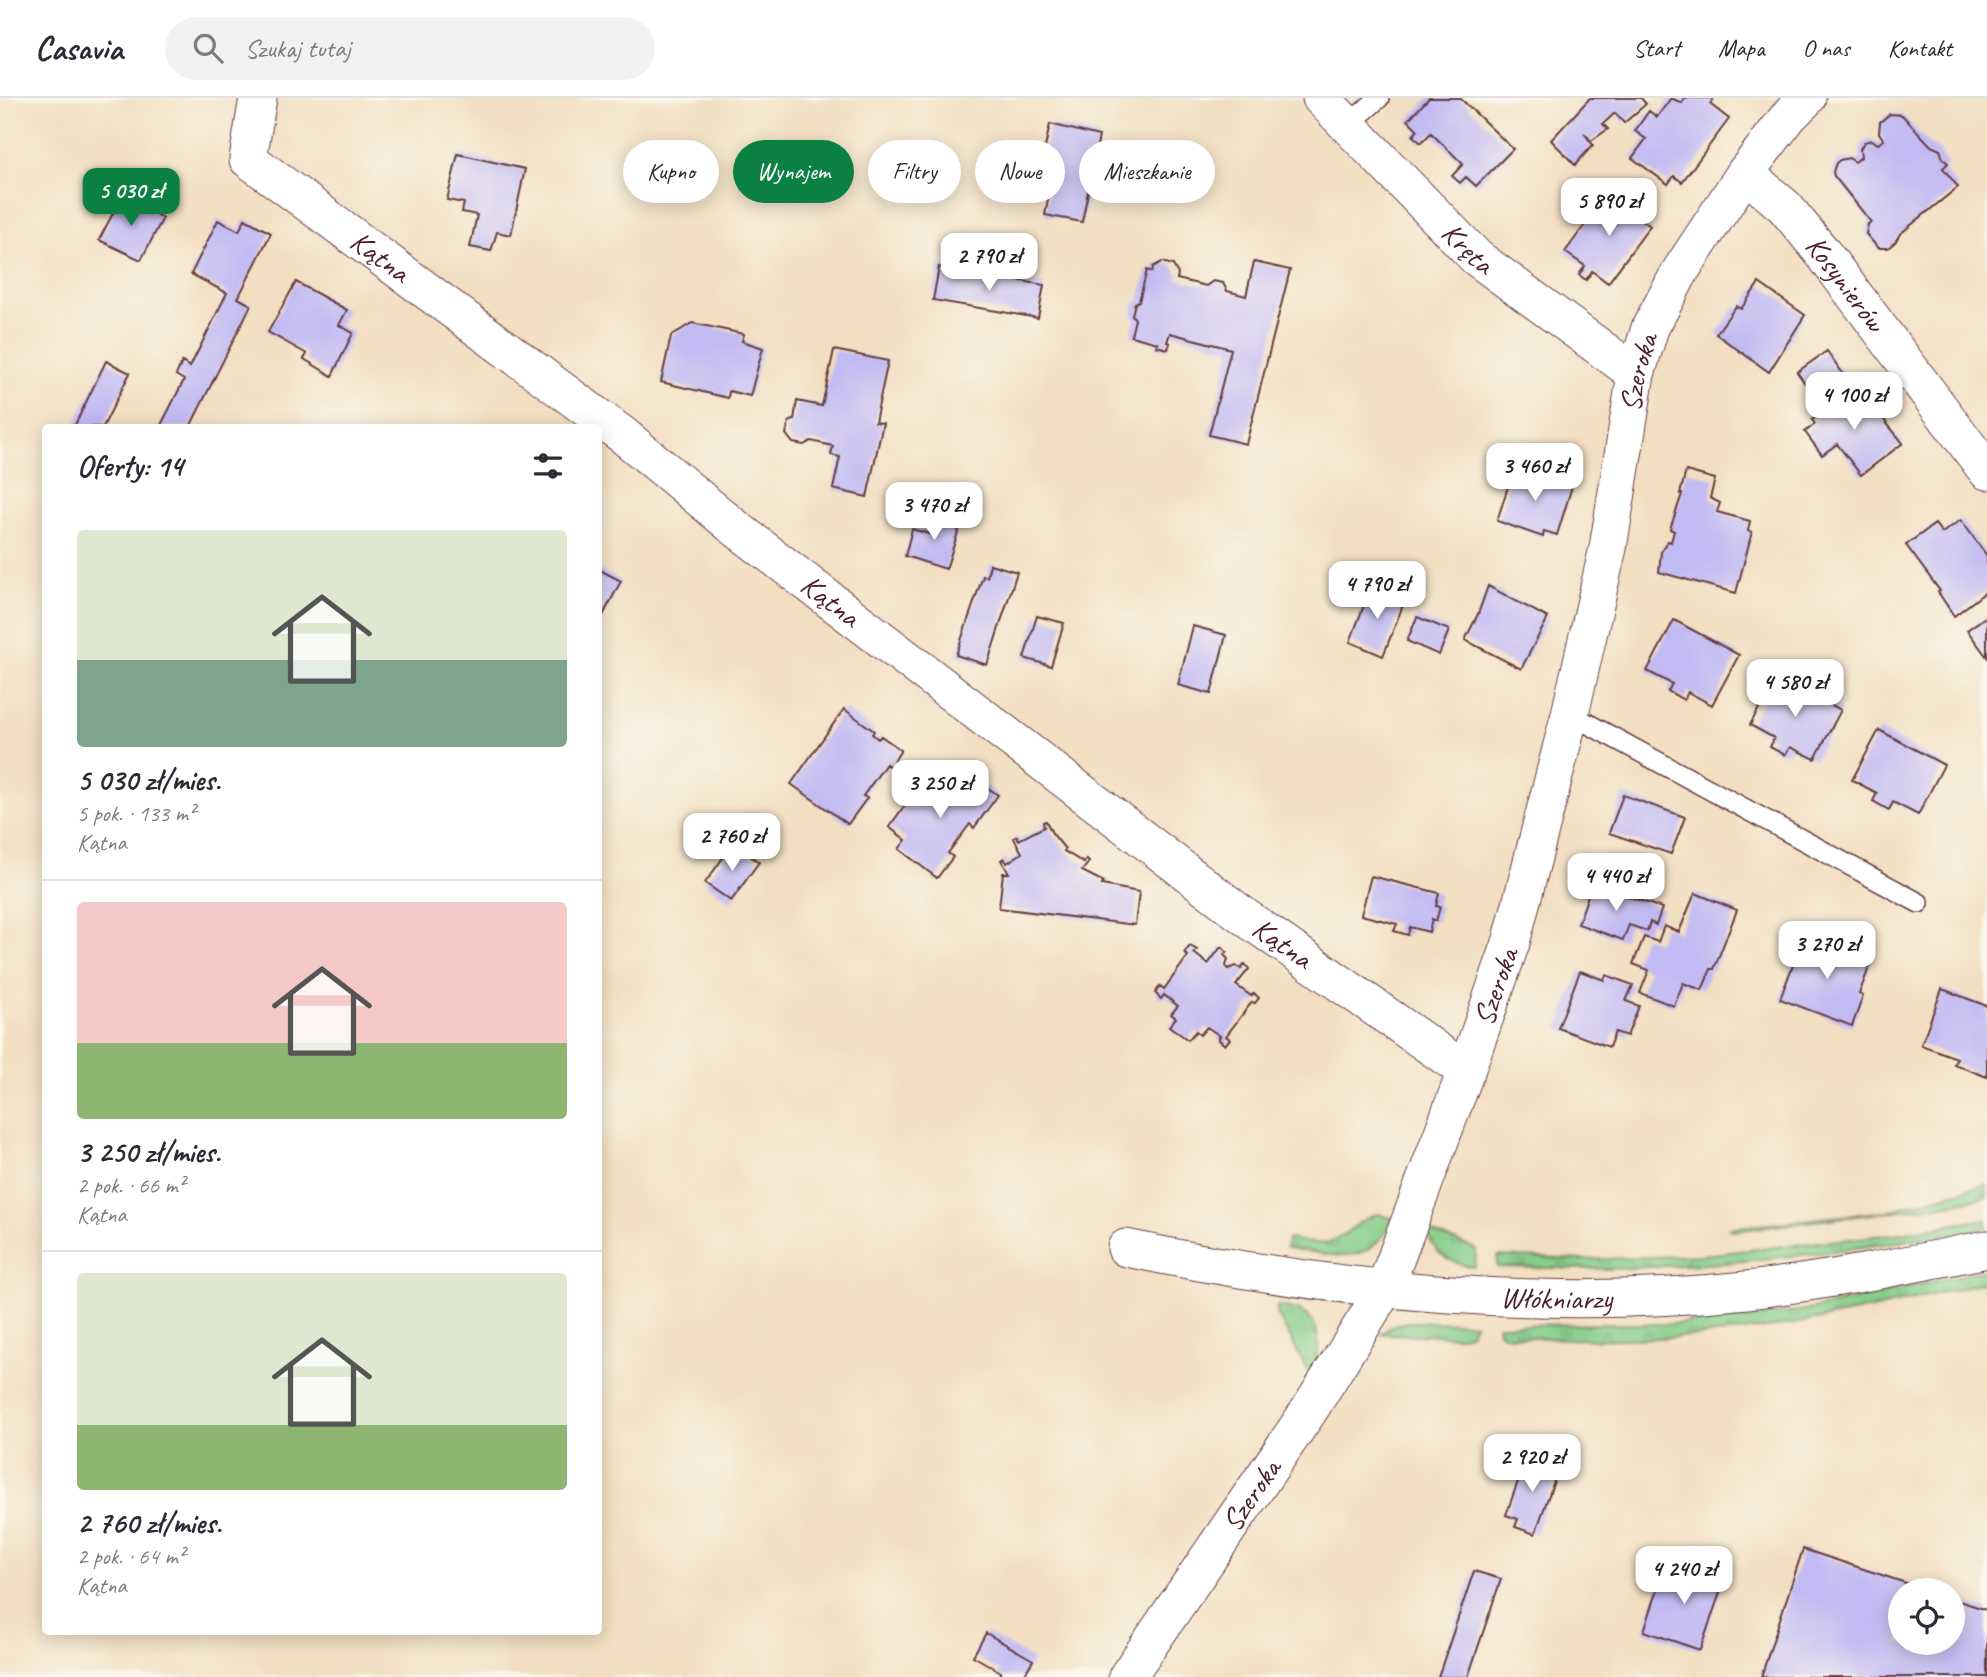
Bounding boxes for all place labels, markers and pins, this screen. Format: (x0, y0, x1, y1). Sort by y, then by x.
pin: 5 030 zł (59, 169, 203, 228)
pin: 5 890 zł (1537, 178, 1681, 238)
pin: 2 790 zł (917, 234, 1061, 293)
pin: 4 100 zł (1782, 372, 1926, 432)
pin: 3 460 zł (1463, 444, 1607, 503)
pin: 3 470 zł (862, 482, 1006, 542)
pin: 4 790 zł (1305, 561, 1449, 621)
pin: 4 580 zł (1723, 660, 1867, 719)
pin: 3 250 zł (868, 760, 1012, 820)
pin: 2 760 zł (660, 814, 804, 873)
pin: 4 440 zł (1544, 854, 1688, 913)
pin: 3 270 zł (1755, 922, 1899, 981)
pin: 2 920 zł (1460, 1434, 1604, 1494)
pin: 4 240 zł (1612, 1546, 1756, 1606)

